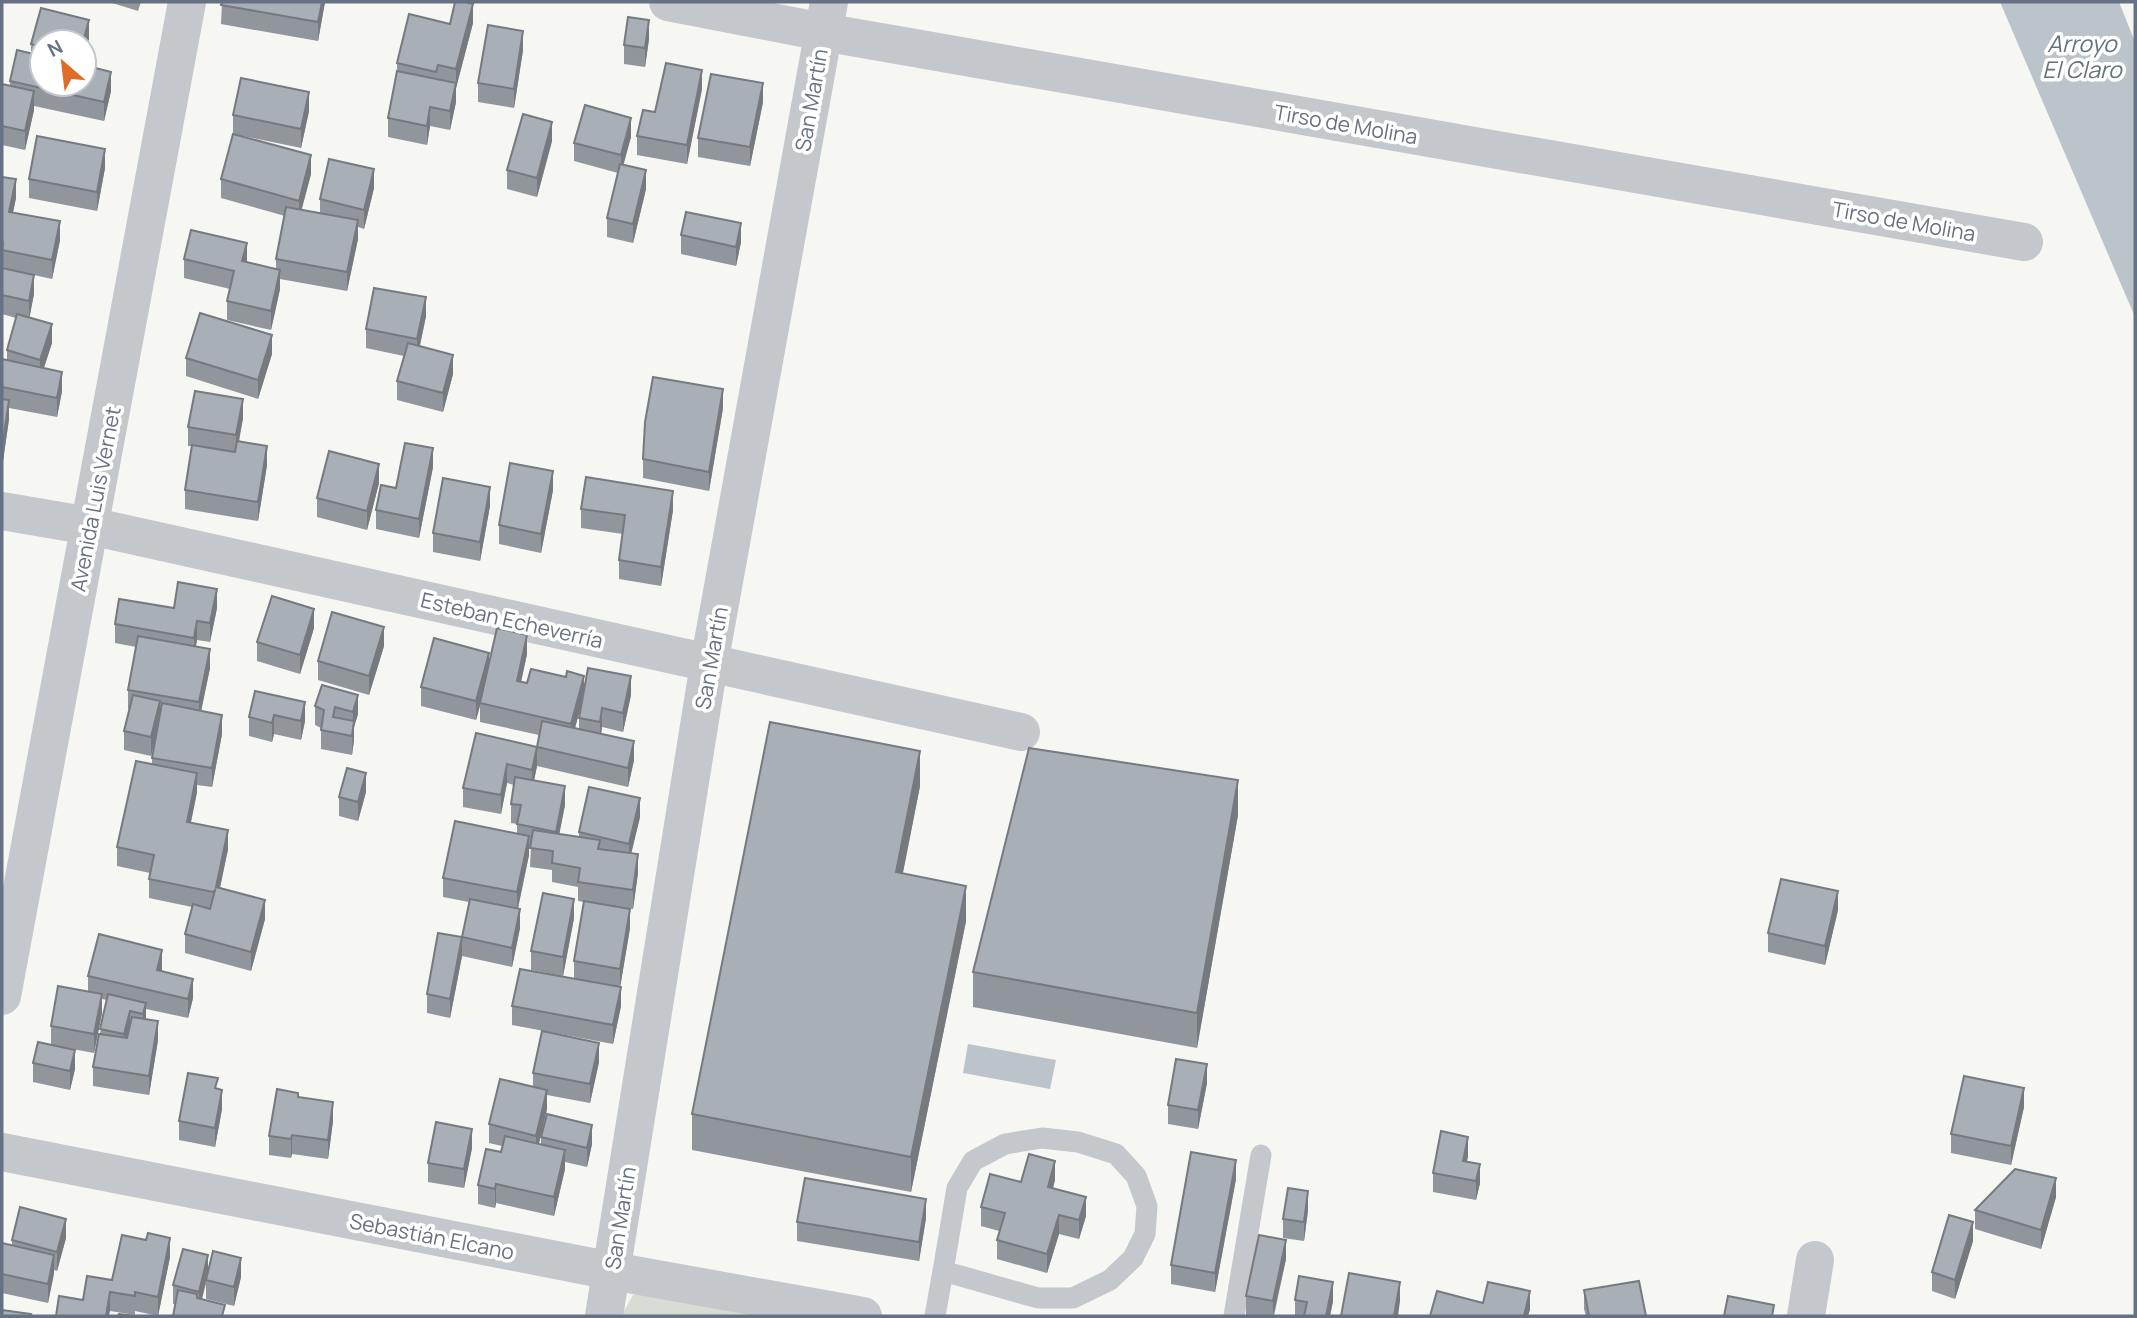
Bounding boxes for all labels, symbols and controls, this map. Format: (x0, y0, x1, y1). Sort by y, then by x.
water label: Arroyo El Claro (2042, 27, 2123, 85)
north arrow (28, 28, 98, 98)
text: N (43, 33, 67, 63)
street label: San Martín (788, 46, 834, 154)
street label: Tirso de Molina (1272, 98, 1420, 150)
street label: Tirso de Molina (1830, 195, 1978, 247)
street label: Avenida Luis Vernet (63, 404, 127, 594)
street label: Esteban Echeverría (418, 585, 606, 655)
street label: San Martín (688, 604, 734, 712)
street label: San Martín (598, 1164, 642, 1272)
street label: Sebastián Elcano (347, 1206, 517, 1266)

